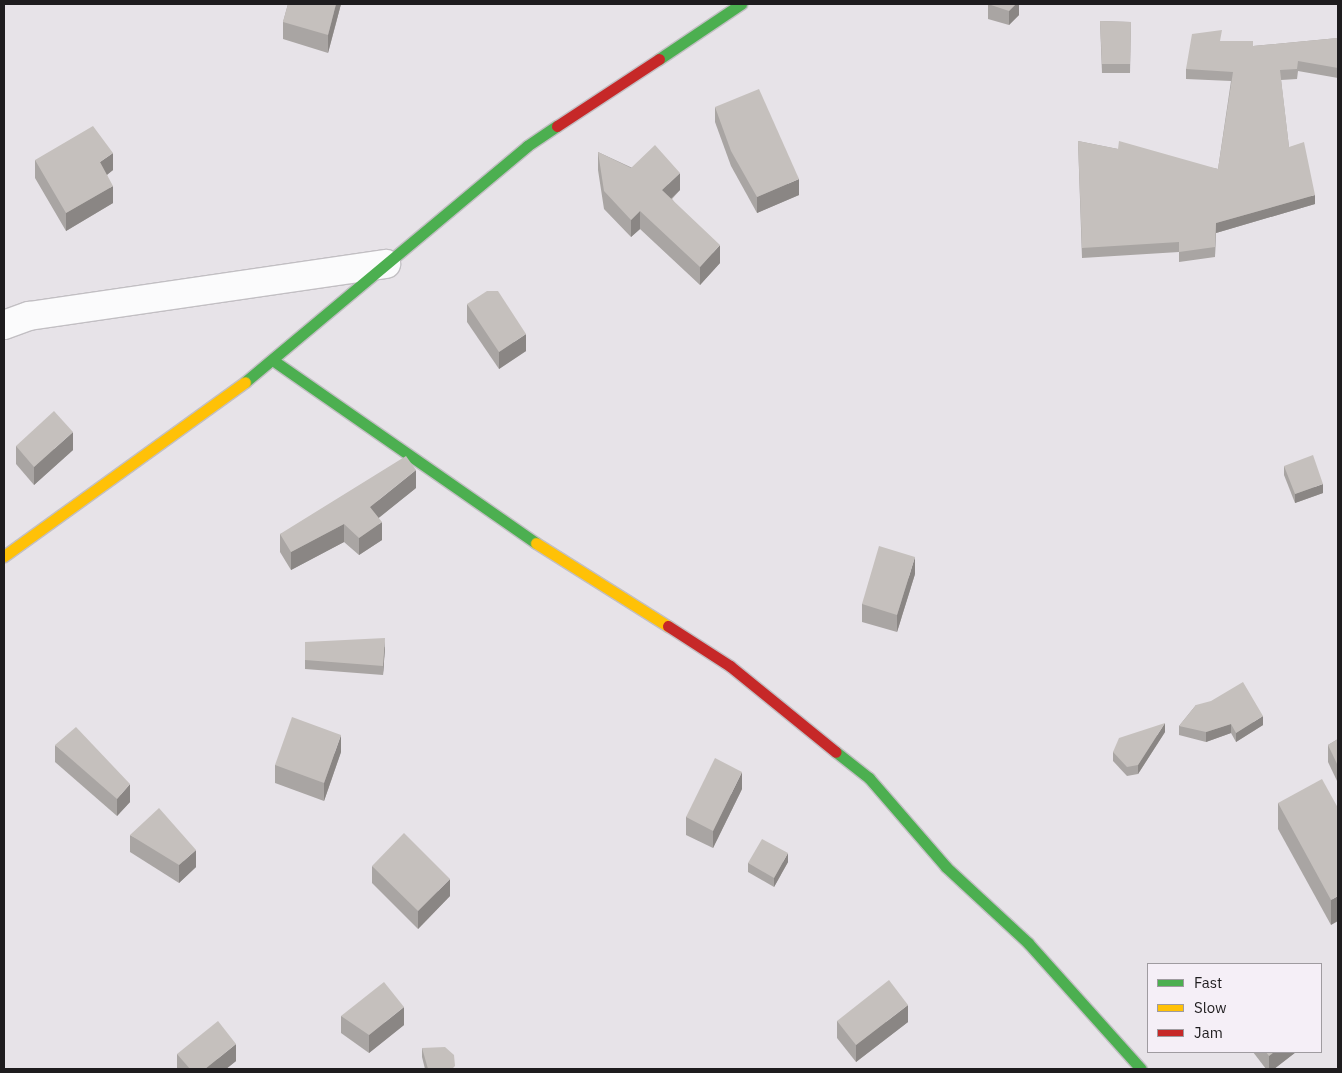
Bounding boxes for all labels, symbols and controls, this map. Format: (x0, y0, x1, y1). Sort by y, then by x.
legend (1147, 963, 1322, 1053)
text: Fast (1194, 973, 1222, 992)
text: Slow (1194, 998, 1227, 1017)
text: Jam (1194, 1023, 1223, 1042)

